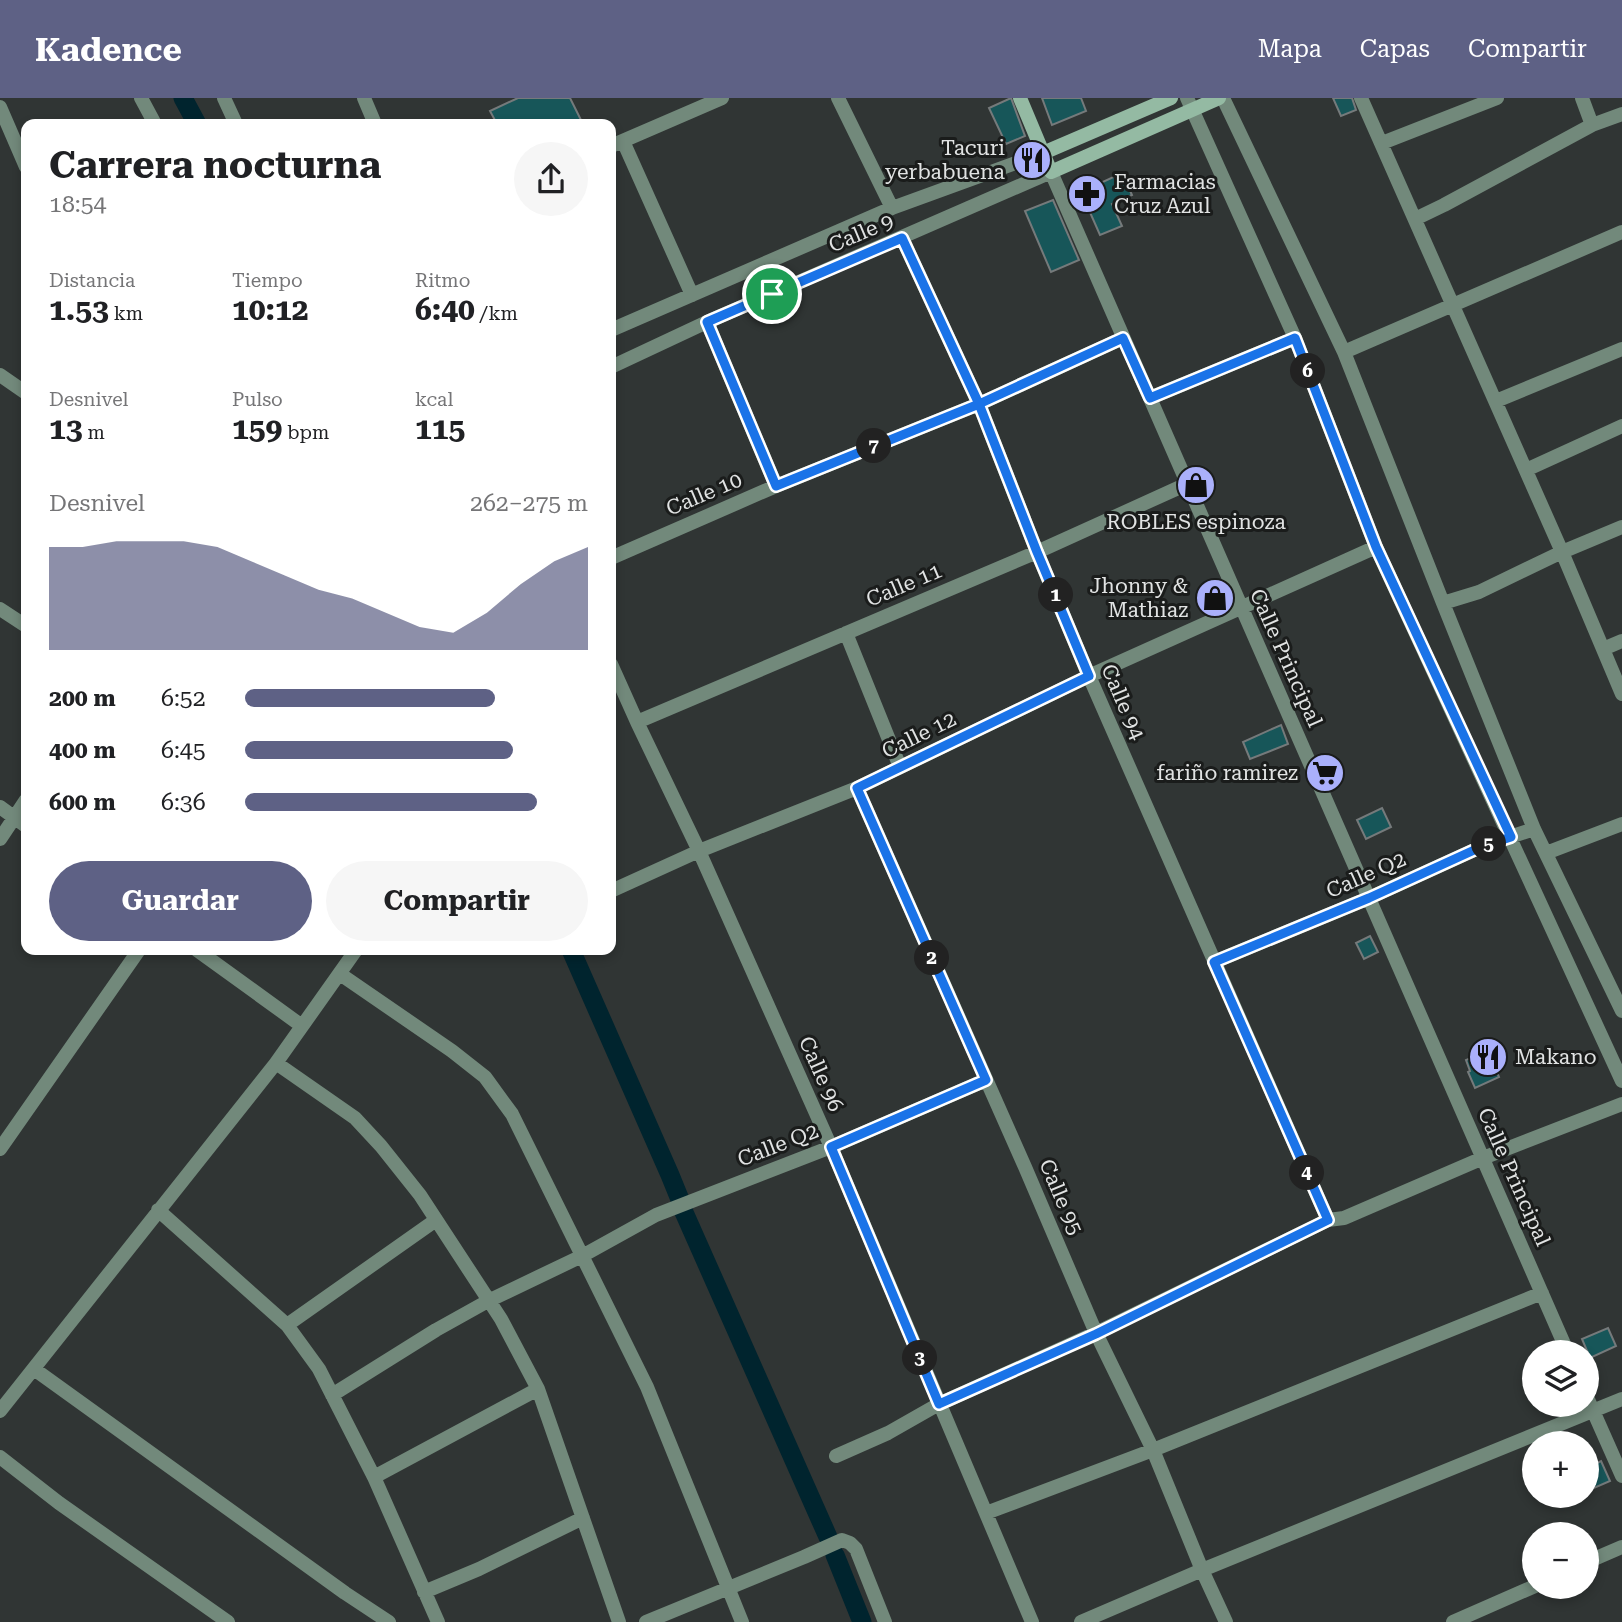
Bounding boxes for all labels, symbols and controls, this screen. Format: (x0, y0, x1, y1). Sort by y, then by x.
text: Kadence (35, 30, 182, 69)
text: Mapa (1258, 35, 1322, 63)
text: Capas (1360, 35, 1430, 63)
text: Compartir (1468, 35, 1587, 63)
place label: Tacuri yerbabuena (885, 136, 1006, 184)
restaurant icon: Tacuri yerbabuena (1011, 139, 1053, 181)
button: share (514, 142, 588, 216)
text: Carrera nocturna (49, 143, 381, 187)
place label: Farmacias Cruz Azul (1114, 170, 1216, 218)
pharmacy icon: Farmacias Cruz Azul (1066, 173, 1108, 215)
text: 18:54 (49, 191, 106, 218)
street label: Calle 9 (825, 209, 897, 257)
pin (742, 264, 802, 324)
text: Distancia (49, 269, 135, 292)
text: Tiempo (232, 269, 303, 292)
text: Ritmo (415, 269, 470, 292)
icon: arrive (753, 275, 791, 313)
text: 1.53 (49, 292, 109, 327)
text: 10:12 (232, 292, 309, 327)
text: 6:40 (415, 292, 475, 327)
text: km (109, 302, 143, 325)
text: /km (475, 302, 518, 325)
pin: 6 (1290, 354, 1326, 388)
text: 6 (1302, 359, 1313, 382)
text: Desnivel (49, 388, 128, 411)
text: Pulso (232, 388, 283, 411)
text: kcal (415, 388, 453, 411)
text: 13 (49, 411, 83, 446)
text: 159 (232, 411, 282, 446)
text: 115 (415, 411, 465, 446)
text: m (83, 421, 105, 444)
text: bpm (282, 421, 329, 444)
pin: 7 (856, 428, 892, 464)
text: 7 (868, 434, 879, 457)
shop icon: ROBLES espinoza (1175, 464, 1217, 506)
street label: Calle 10 (663, 467, 745, 521)
text: Desnivel (49, 490, 145, 517)
text: 262–275 m (470, 490, 588, 517)
place label: ROBLES espinoza (1106, 510, 1286, 534)
street label: Calle 11 (863, 558, 945, 612)
place label: Jhonny & Mathiaz (1089, 574, 1188, 622)
shop icon: Jhonny & Mathiaz (1194, 577, 1236, 619)
pin: 1 (1038, 578, 1074, 612)
text: 1 (1050, 583, 1061, 606)
street label: Calle Principal (1245, 585, 1327, 731)
street label: Calle 94 (1096, 661, 1150, 744)
text: 200 m (49, 685, 116, 712)
text: 6:52 (161, 685, 206, 712)
street label: Calle 12 (878, 707, 960, 763)
text: 400 m (49, 737, 116, 764)
text: 6:45 (161, 737, 206, 764)
supermarket icon: fariño ramirez (1304, 752, 1346, 794)
place label: fariño ramirez (1156, 761, 1298, 785)
text: 600 m (49, 789, 116, 816)
text: 6:36 (161, 789, 206, 816)
pin: 5 (1472, 826, 1506, 862)
text: 5 (1483, 832, 1494, 855)
street label: Calle Q2 (1322, 847, 1410, 903)
button: Guardar (49, 861, 312, 941)
button: Compartir (326, 861, 588, 941)
pin: 2 (914, 940, 950, 976)
text: 2 (926, 946, 937, 969)
street label: Calle 96 (794, 1033, 848, 1115)
restaurant icon: Makano (1467, 1036, 1509, 1078)
place label: Makano (1515, 1045, 1597, 1069)
street label: Calle Principal (1473, 1104, 1555, 1250)
street label: Calle Q2 (734, 1119, 822, 1171)
street label: Calle 95 (1034, 1156, 1088, 1238)
pin: 4 (1290, 1156, 1324, 1190)
text: 4 (1301, 1161, 1312, 1184)
pin: 3 (902, 1340, 937, 1376)
map controls (1522, 1340, 1599, 1599)
button: layers (1522, 1340, 1599, 1417)
text: 3 (914, 1346, 925, 1369)
button: + (1522, 1431, 1599, 1508)
button: − (1522, 1522, 1599, 1599)

